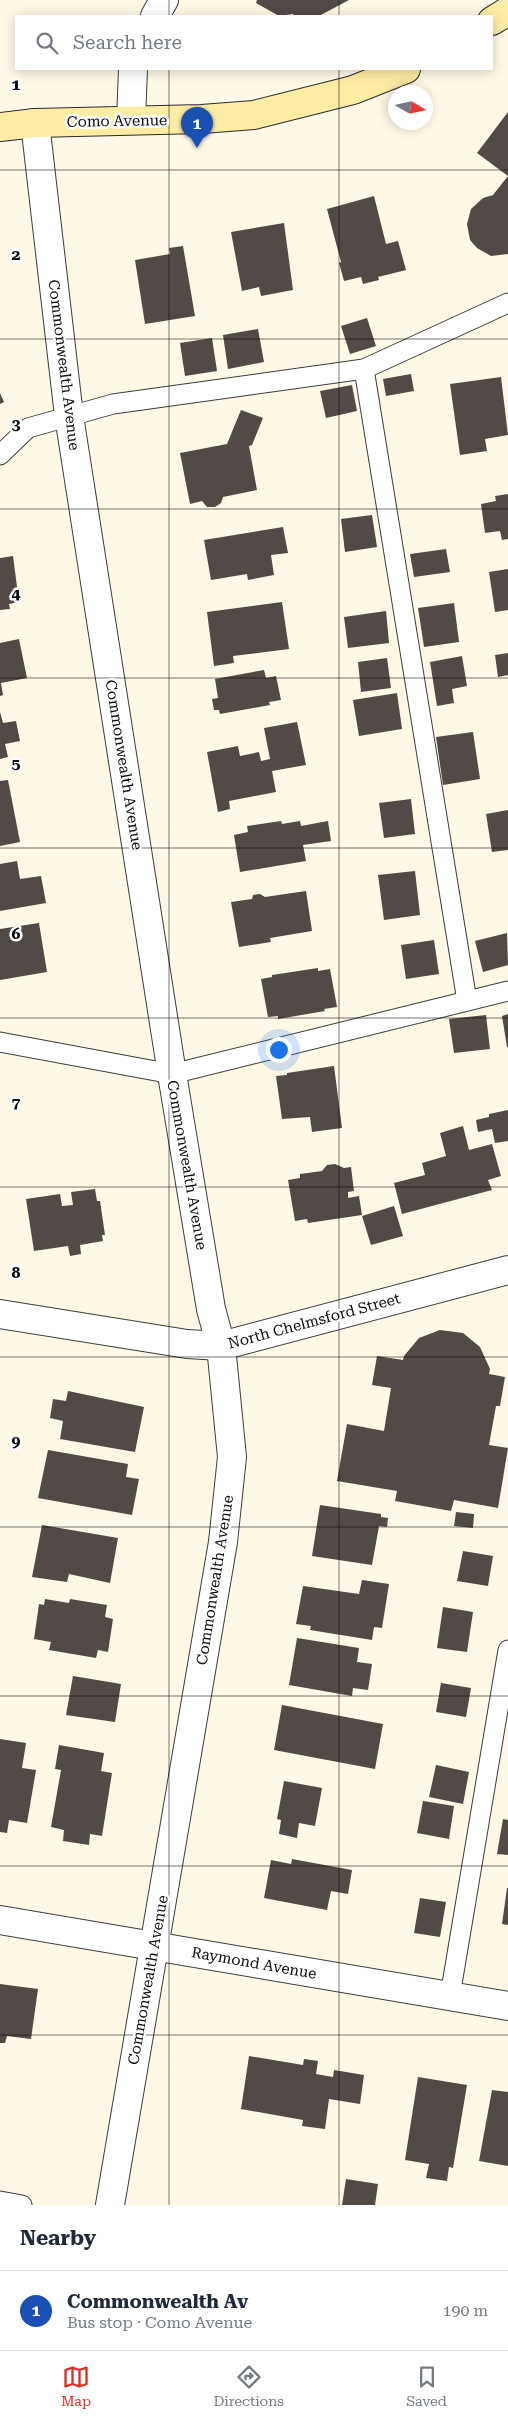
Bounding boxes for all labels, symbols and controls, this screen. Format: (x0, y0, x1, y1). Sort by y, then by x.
search box (15, 15, 493, 70)
icon: search (33, 29, 61, 57)
text: Search here (73, 31, 182, 54)
text: 1 (12, 75, 21, 94)
north arrow (388, 85, 433, 130)
pin: 1 (181, 107, 213, 148)
street label: Como Avenue (67, 111, 167, 131)
text: 2 (12, 245, 21, 264)
street label: Commonwealth Avenue (45, 279, 83, 451)
text: 3 (12, 415, 21, 434)
text: 4 (12, 584, 21, 603)
street label: Commonwealth Avenue (102, 679, 146, 851)
text: 5 (12, 754, 21, 773)
text: 6 (12, 924, 21, 943)
your location (266, 1037, 292, 1063)
street label: Commonwealth Avenue (163, 1079, 211, 1251)
text: 7 (12, 1093, 21, 1112)
text: 8 (12, 1263, 21, 1282)
street label: North Chelmsford Street (226, 1289, 403, 1353)
text: 9 (12, 1432, 21, 1451)
street label: Commonwealth Avenue (193, 1494, 237, 1666)
street label: Commonwealth Avenue (124, 1894, 172, 2066)
street label: Raymond Avenue (190, 1943, 318, 1983)
text: Nearby (20, 2226, 96, 2250)
text: Commonwealth Av (67, 2290, 248, 2313)
text: 1 (32, 2301, 40, 2320)
text: 190 m (442, 2301, 488, 2320)
text: Bus stop · Como Avenue (67, 2313, 252, 2332)
tab: Map (61, 2363, 91, 2409)
tab: Directions (213, 2363, 284, 2409)
tab: Saved (406, 2363, 447, 2409)

